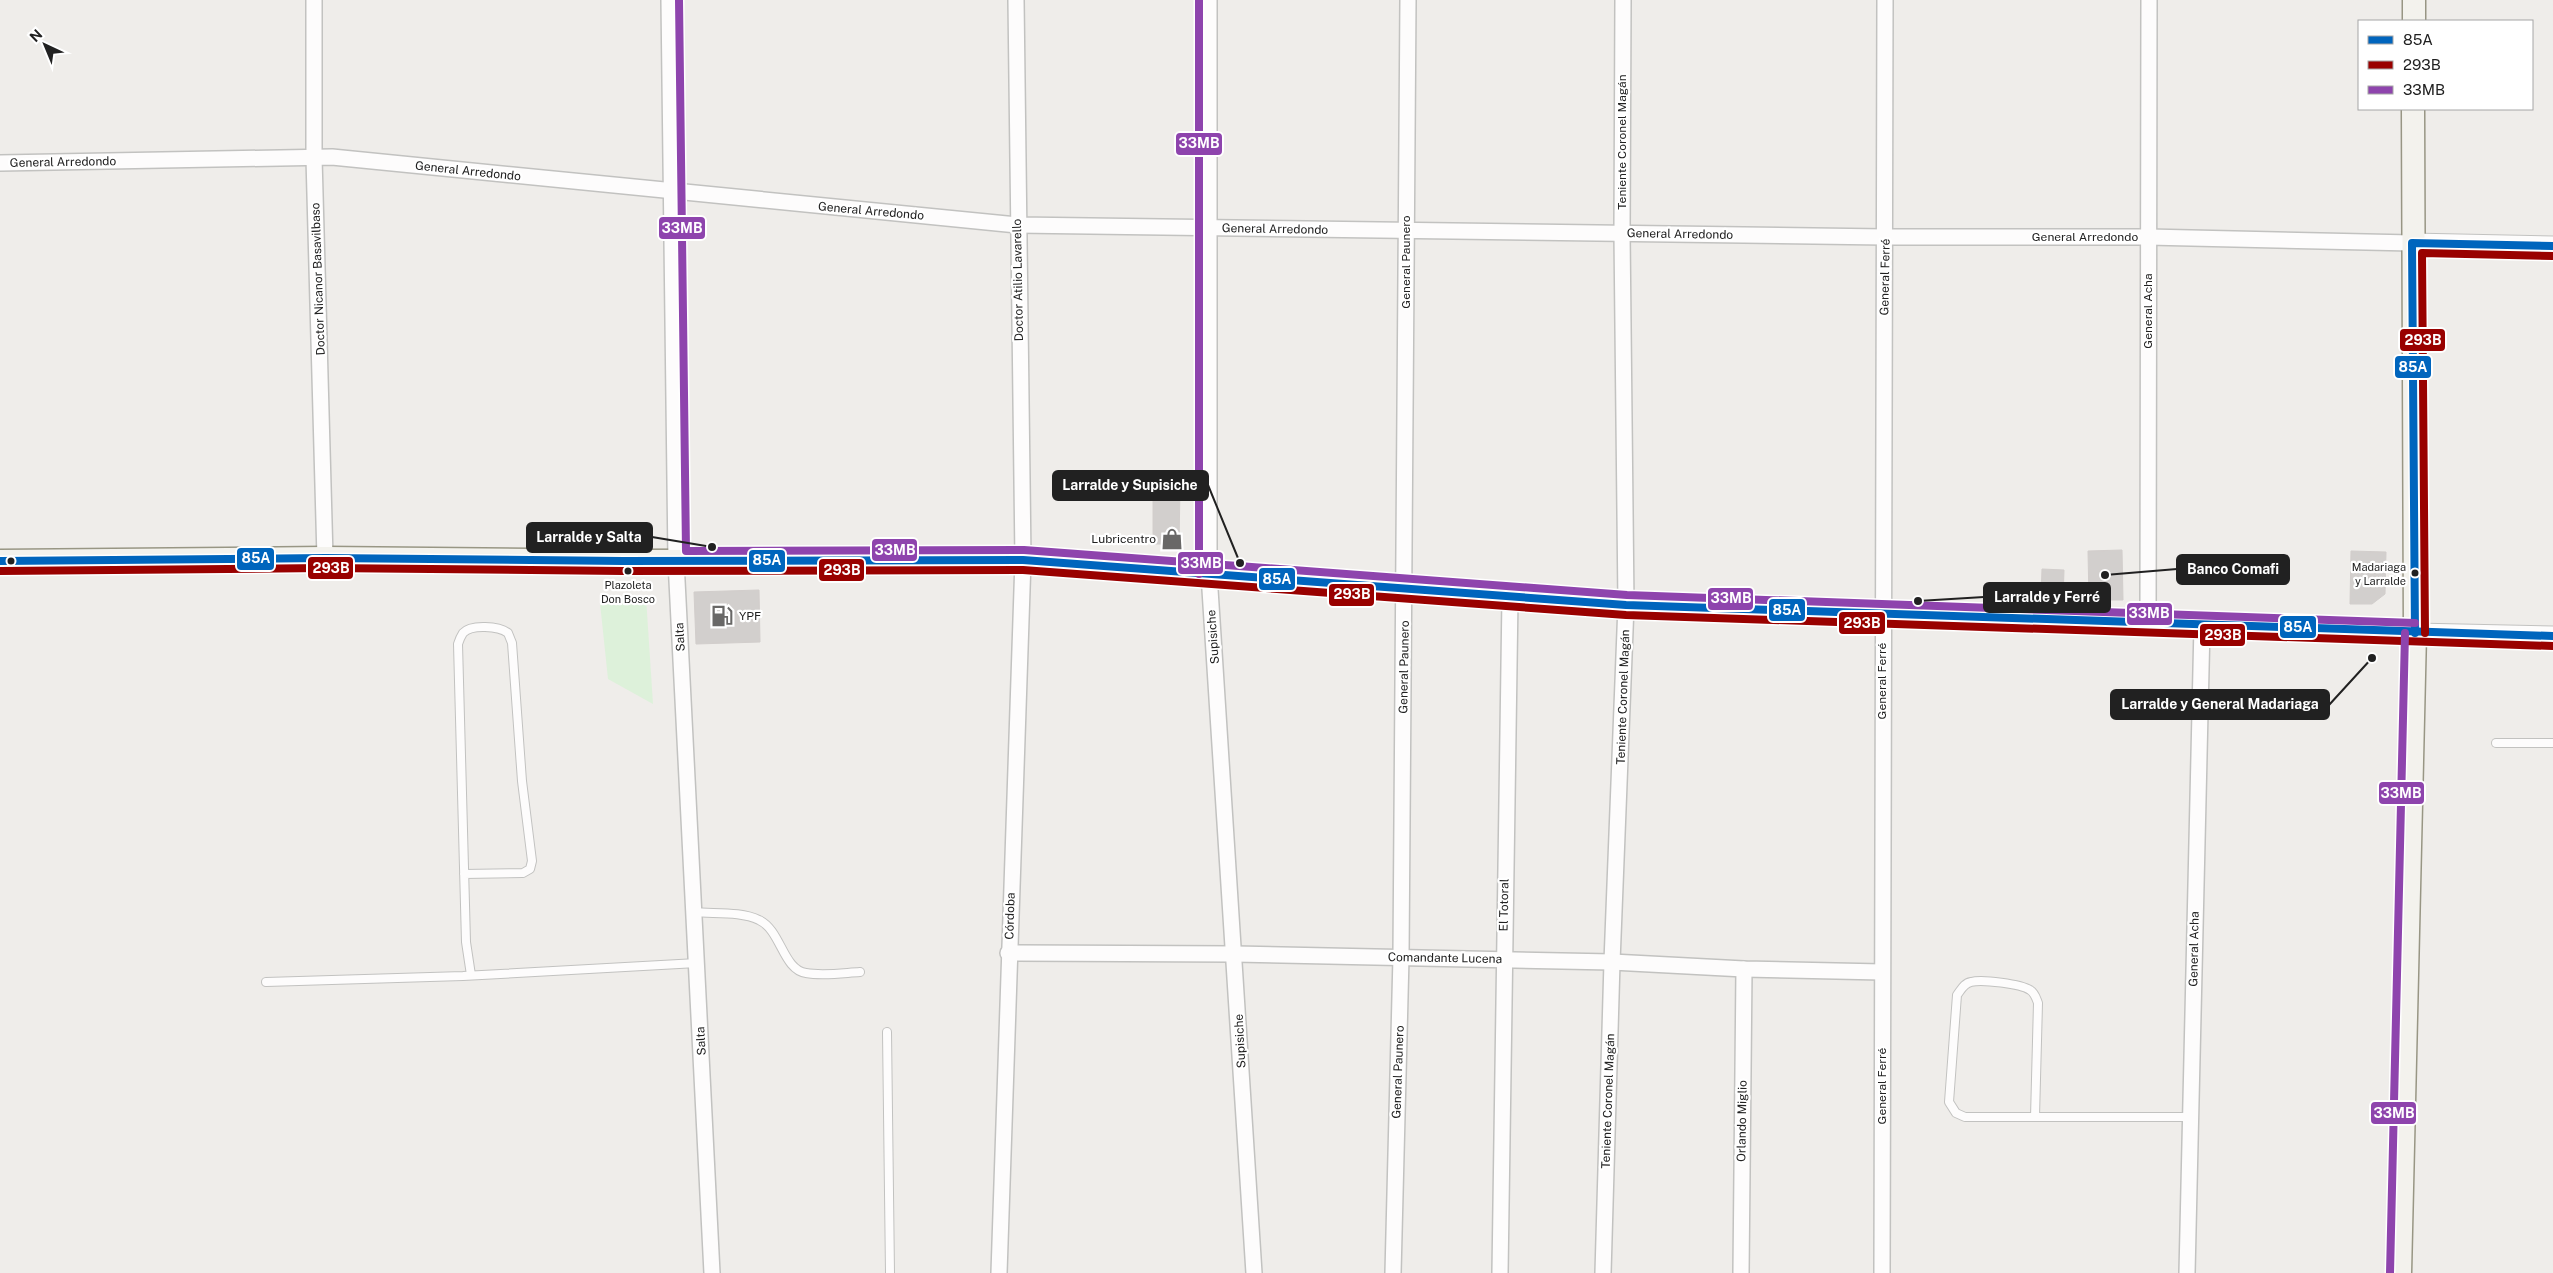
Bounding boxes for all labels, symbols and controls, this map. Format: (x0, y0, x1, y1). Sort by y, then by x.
north arrow (20, 20, 70, 70)
legend (2358, 20, 2533, 110)
text: N (26, 26, 45, 45)
text: 85A (2403, 31, 2433, 48)
text: 293B (2403, 56, 2441, 73)
street label: Teniente Coronel Magán (1615, 74, 1629, 210)
text: 33MB (2403, 81, 2445, 98)
line badge: 33MB (1175, 132, 1223, 156)
text: 33MB (1178, 135, 1220, 151)
street label: General Arredondo (10, 154, 117, 170)
street label: General Arredondo (414, 158, 522, 184)
street label: General Arredondo (817, 199, 925, 223)
street label: Doctor Nicanor Basavilbaso (308, 202, 328, 356)
street label: General Paunero (1399, 215, 1413, 309)
line badge: 33MB (658, 216, 706, 240)
street label: Doctor Atilio Lavarello (1010, 218, 1026, 341)
text: 33MB (661, 220, 703, 236)
street label: General Arredondo (1222, 221, 1329, 237)
street label: General Arredondo (1627, 226, 1734, 242)
street label: General Arredondo (2032, 230, 2138, 244)
street label: General Ferré (1877, 238, 1893, 316)
street label: General Acha (2141, 273, 2155, 349)
line badge: 293B (2399, 328, 2446, 352)
text: 293B (2405, 332, 2441, 348)
line badge: 85A (2394, 355, 2432, 379)
text: 85A (2398, 359, 2428, 375)
callout: Larralde y Supisiche (1053, 471, 1208, 500)
text: Larralde y Supisiche (1062, 477, 1198, 493)
callout: Larralde y Salta (527, 523, 652, 552)
shop icon: Lubricentro (1159, 526, 1185, 552)
text: Larralde y Salta (536, 529, 642, 545)
place label: Lubricentro (1091, 532, 1156, 546)
line badge: 33MB (871, 538, 918, 562)
text: 33MB (874, 542, 916, 558)
line badge: 85A (236, 547, 275, 571)
line badge: 85A (748, 549, 786, 573)
text: 85A (241, 550, 271, 566)
line badge: 33MB (1177, 551, 1224, 575)
text: 85A (752, 552, 782, 568)
text: 33MB (1180, 555, 1222, 571)
callout: Banco Comafi (2177, 555, 2289, 584)
unlabelled marker (6, 556, 16, 566)
line badge: 293B (307, 556, 354, 580)
line badge: 293B (818, 558, 865, 582)
text: 293B (313, 560, 349, 576)
text: Banco Comafi (2187, 561, 2279, 577)
place label: Madariaga y Larralde (2352, 561, 2406, 587)
text: 293B (824, 562, 860, 578)
marker: Plazoleta Don Bosco (623, 566, 633, 576)
line badge: 85A (1258, 567, 1296, 591)
marker: Madariaga y Larralde (2410, 568, 2420, 578)
text: 85A (1262, 571, 1292, 587)
place label: Plazoleta Don Bosco (601, 579, 655, 605)
line badge: 293B (1328, 583, 1375, 607)
callout: Larralde y Ferré (1984, 583, 2110, 612)
text: 293B (1334, 586, 1370, 602)
line badge: 33MB (1707, 587, 1754, 611)
text: Larralde y Ferré (1994, 589, 2100, 605)
text: 33MB (1710, 590, 1752, 606)
line badge: 85A (1768, 598, 1806, 622)
text: 85A (1772, 602, 1802, 618)
line badge: 33MB (2126, 602, 2173, 626)
fuel station icon: YPF (709, 603, 735, 629)
text: 33MB (2128, 605, 2170, 621)
place label: YPF (739, 609, 761, 623)
street label: Supisiche (1204, 609, 1222, 665)
line badge: 293B (1838, 611, 1886, 635)
text: 293B (1844, 615, 1880, 631)
line badge: 85A (2279, 615, 2317, 639)
text: 85A (2283, 619, 2313, 635)
street label: General Paunero (1396, 620, 1412, 714)
street label: Salta (672, 622, 688, 652)
line badge: 293B (2199, 623, 2246, 647)
text: 293B (2205, 627, 2241, 643)
street label: Teniente Coronel Magán (1614, 629, 1632, 765)
street label: General Ferré (1875, 642, 1889, 719)
callout: Larralde y General Madariaga (2111, 690, 2329, 719)
text: Larralde y General Madariaga (2121, 696, 2319, 712)
line badge: 33MB (2378, 781, 2425, 805)
text: 33MB (2380, 785, 2422, 801)
street label: El Totoral (1497, 878, 1511, 931)
street label: Córdoba (1002, 892, 1018, 940)
street label: General Acha (2186, 911, 2202, 987)
street label: Comandante Lucena (1388, 950, 1502, 966)
street label: Supisiche (1232, 1013, 1248, 1069)
street label: General Paunero (1389, 1025, 1407, 1119)
street label: Salta (693, 1026, 709, 1056)
street label: Teniente Coronel Magán (1599, 1033, 1617, 1169)
street label: General Ferré (1875, 1047, 1889, 1124)
street label: Orlando Miglio (1734, 1080, 1750, 1162)
line badge: 33MB (2370, 1101, 2417, 1125)
text: 33MB (2373, 1105, 2415, 1121)

